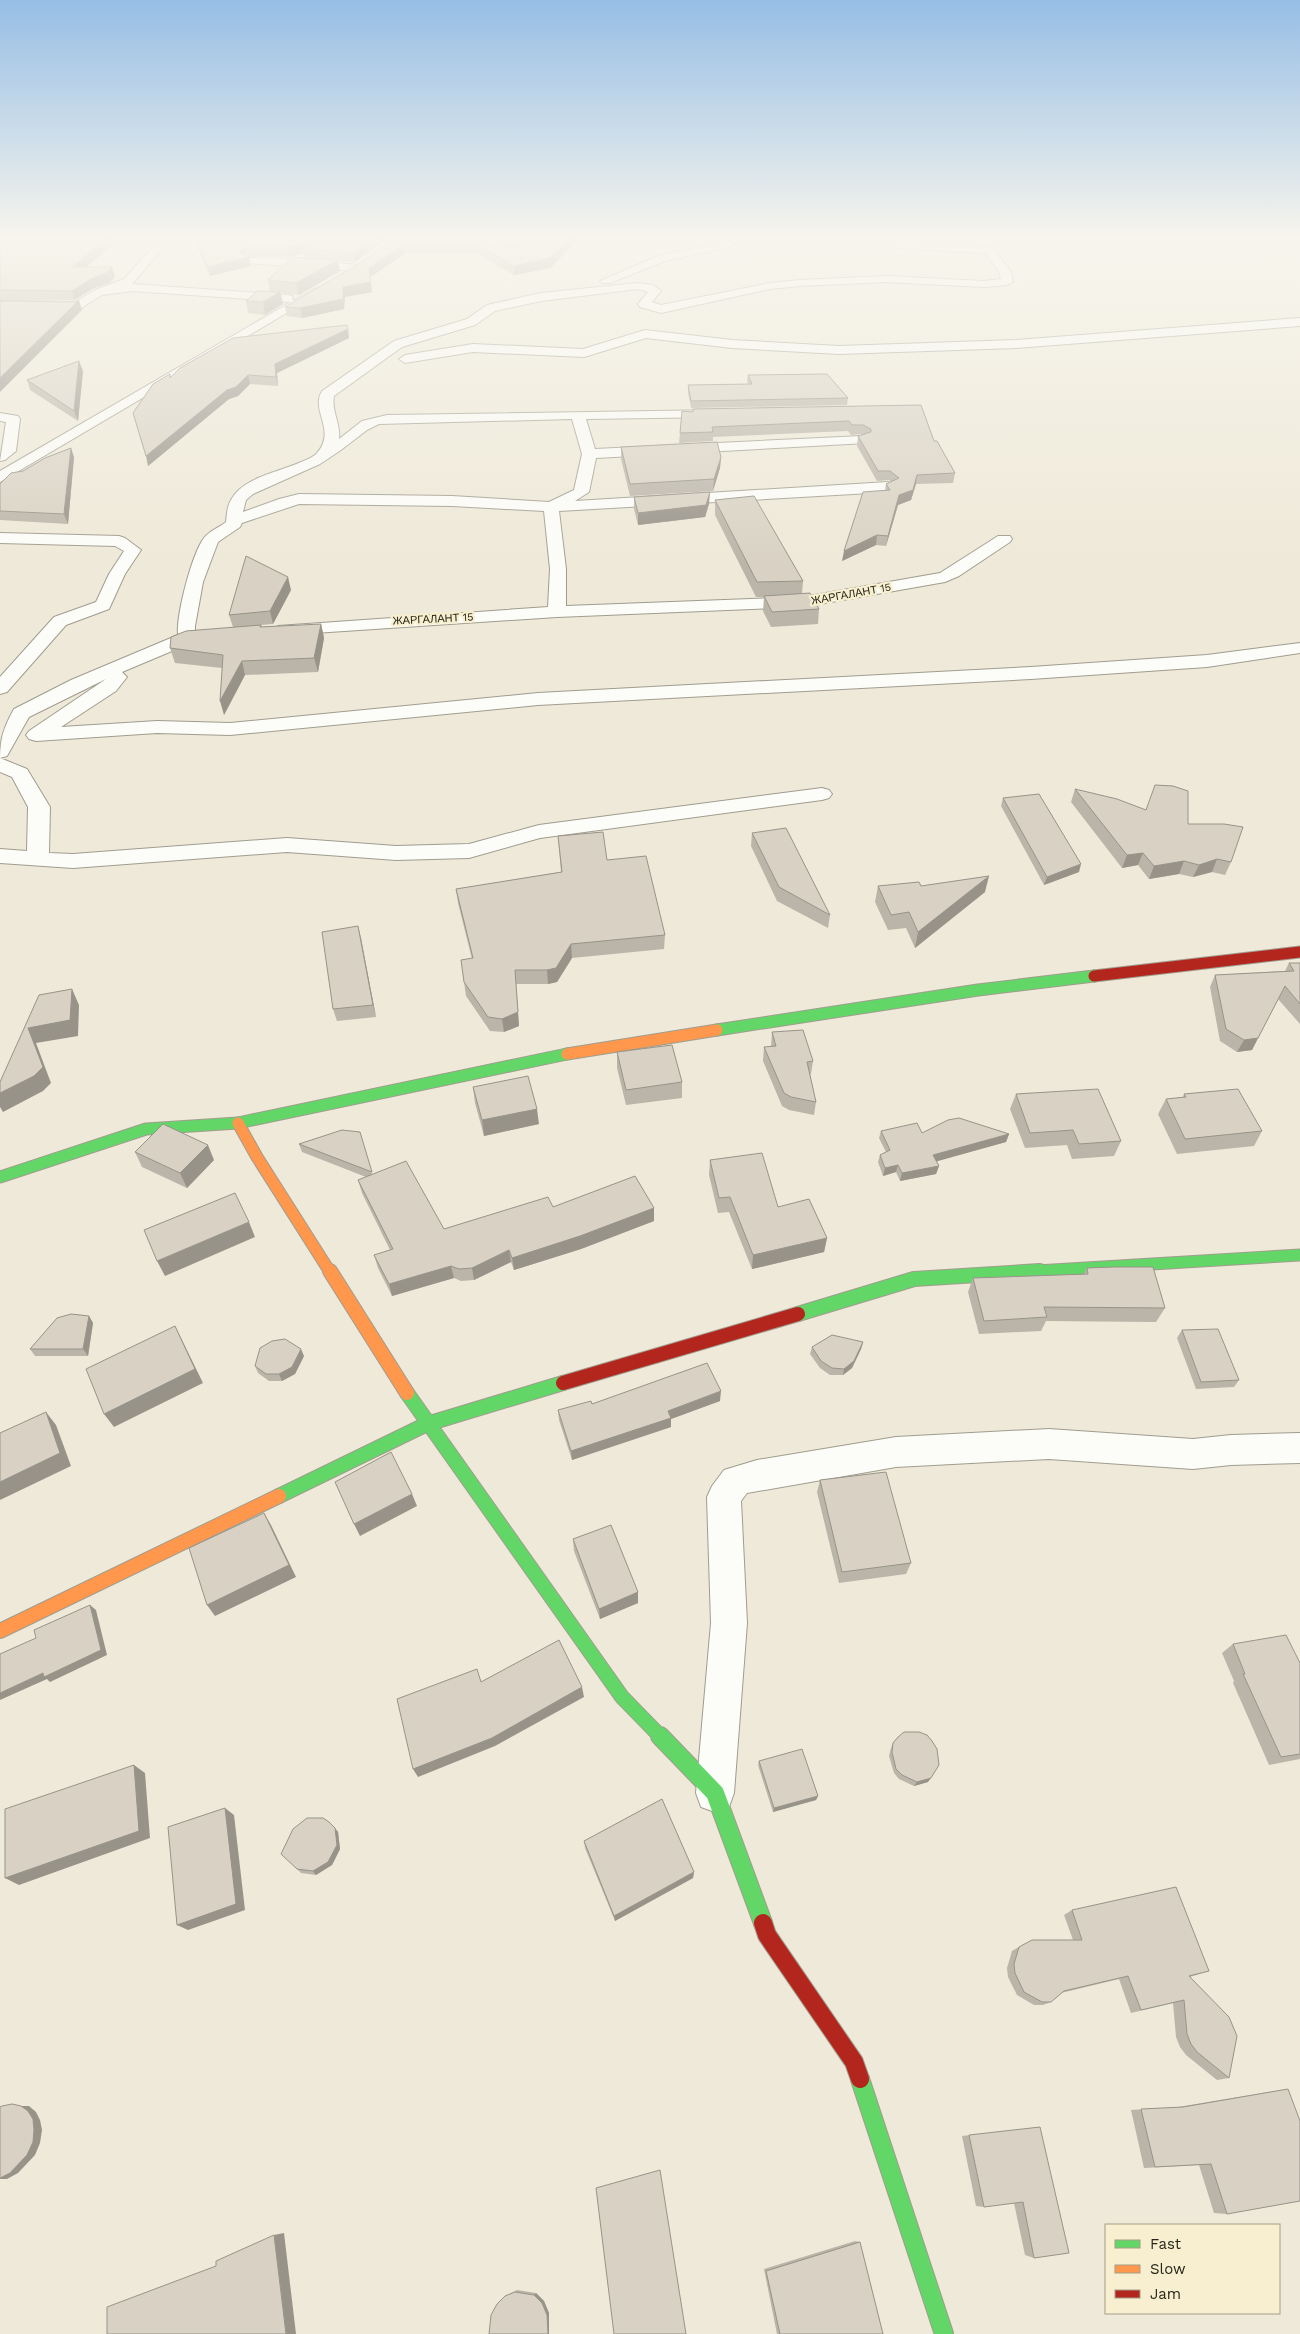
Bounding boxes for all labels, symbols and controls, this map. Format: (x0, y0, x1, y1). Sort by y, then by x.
street label: ЖАРГАЛАНТ 15 (810, 581, 892, 607)
street label: ЖАРГАЛАНТ 15 (392, 610, 474, 628)
legend (1105, 2224, 1280, 2314)
text: Fast (1150, 2235, 1182, 2253)
text: Slow (1150, 2260, 1186, 2278)
text: Jam (1150, 2285, 1181, 2303)

